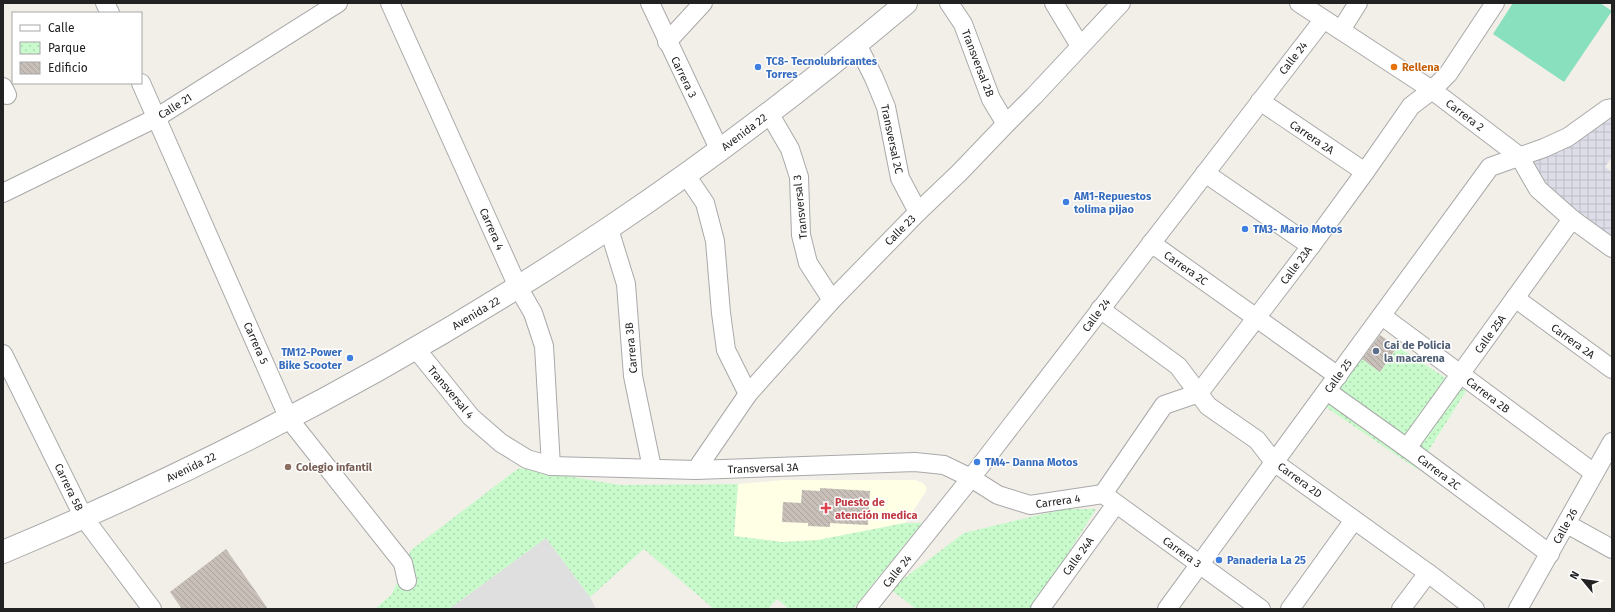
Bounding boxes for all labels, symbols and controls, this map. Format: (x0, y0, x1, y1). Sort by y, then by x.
legend (12, 12, 142, 84)
text: Calle (48, 21, 75, 35)
street label: Transversal 2B (959, 28, 996, 99)
street label: Calle 24 (1277, 39, 1310, 77)
text: Parque (48, 41, 86, 55)
street label: Carrera 3 (668, 54, 699, 100)
place label: TC8- Tecnolubricantes Torres (766, 55, 878, 81)
text: Edificio (48, 61, 88, 75)
place label: Rellena (1402, 61, 1440, 74)
marker: TC8- Tecnolubricantes Torres (753, 62, 763, 72)
marker: Rellena (1389, 62, 1399, 72)
street label: Calle 21 (156, 91, 194, 122)
street label: Carrera 2 (1443, 97, 1486, 134)
street label: Transversal 2C (878, 103, 905, 175)
street label: Avenida 22 (719, 111, 770, 154)
street label: Carrera 2A (1287, 118, 1337, 157)
street label: Transversal 3 (791, 174, 810, 240)
place label: AM1-Repuestos tolima pijao (1073, 190, 1152, 216)
marker: AM1-Repuestos tolima pijao (1061, 197, 1071, 207)
street label: Carrera 4 (476, 206, 507, 252)
street label: Calle 23 (882, 212, 918, 248)
place label: TM3- Mario Motos (1253, 223, 1343, 236)
marker: TM3- Mario Motos (1240, 224, 1250, 234)
street label: Calle 23A (1278, 243, 1315, 287)
street label: Carrera 2C (1161, 249, 1210, 288)
street label: Avenida 22 (450, 294, 503, 333)
street label: Calle 24 (1080, 296, 1113, 334)
street label: Calle 25A (1472, 312, 1509, 356)
street label: Carrera 5 (241, 320, 271, 367)
street label: Carrera 2A (1548, 321, 1598, 362)
street label: Carrera 3B (623, 322, 640, 374)
place label: Cai de Policia la macarena (1384, 339, 1451, 365)
place label: TM12-Power Bike Scooter (279, 346, 343, 372)
marker: Cai de Policia la macarena (1371, 346, 1381, 356)
marker: TM12-Power Bike Scooter (345, 353, 355, 363)
street label: Calle 25 (1322, 357, 1355, 396)
street label: Transversal 4 (425, 363, 477, 421)
street label: Carrera 2B (1463, 375, 1512, 416)
street label: Avenida 22 (164, 450, 218, 485)
street label: Carrera 2C (1415, 452, 1463, 493)
place label: TM4- Danna Motos (985, 456, 1079, 469)
marker: TM4- Danna Motos (972, 457, 982, 467)
street label: Carrera 2D (1275, 460, 1324, 501)
street label: Carrera 5B (51, 461, 86, 513)
place label: Colegio infantil (296, 461, 373, 474)
street label: Transversal 3A (727, 461, 799, 476)
marker: Colegio infantil (283, 462, 293, 472)
street label: Carrera 4 (1035, 492, 1081, 511)
place label: Puesto de atención medica (835, 496, 918, 522)
marker: Puesto de atención medica (820, 502, 832, 514)
street label: Calle 26 (1550, 506, 1581, 546)
street label: Calle 24A (1060, 534, 1097, 578)
street label: Carrera 3 (1160, 534, 1204, 571)
street label: Calle 24 (880, 552, 915, 590)
place label: Panaderia La 25 (1227, 554, 1306, 567)
marker: Panaderia La 25 (1214, 555, 1224, 565)
north arrow (1563, 560, 1603, 600)
text: N (1567, 569, 1582, 582)

